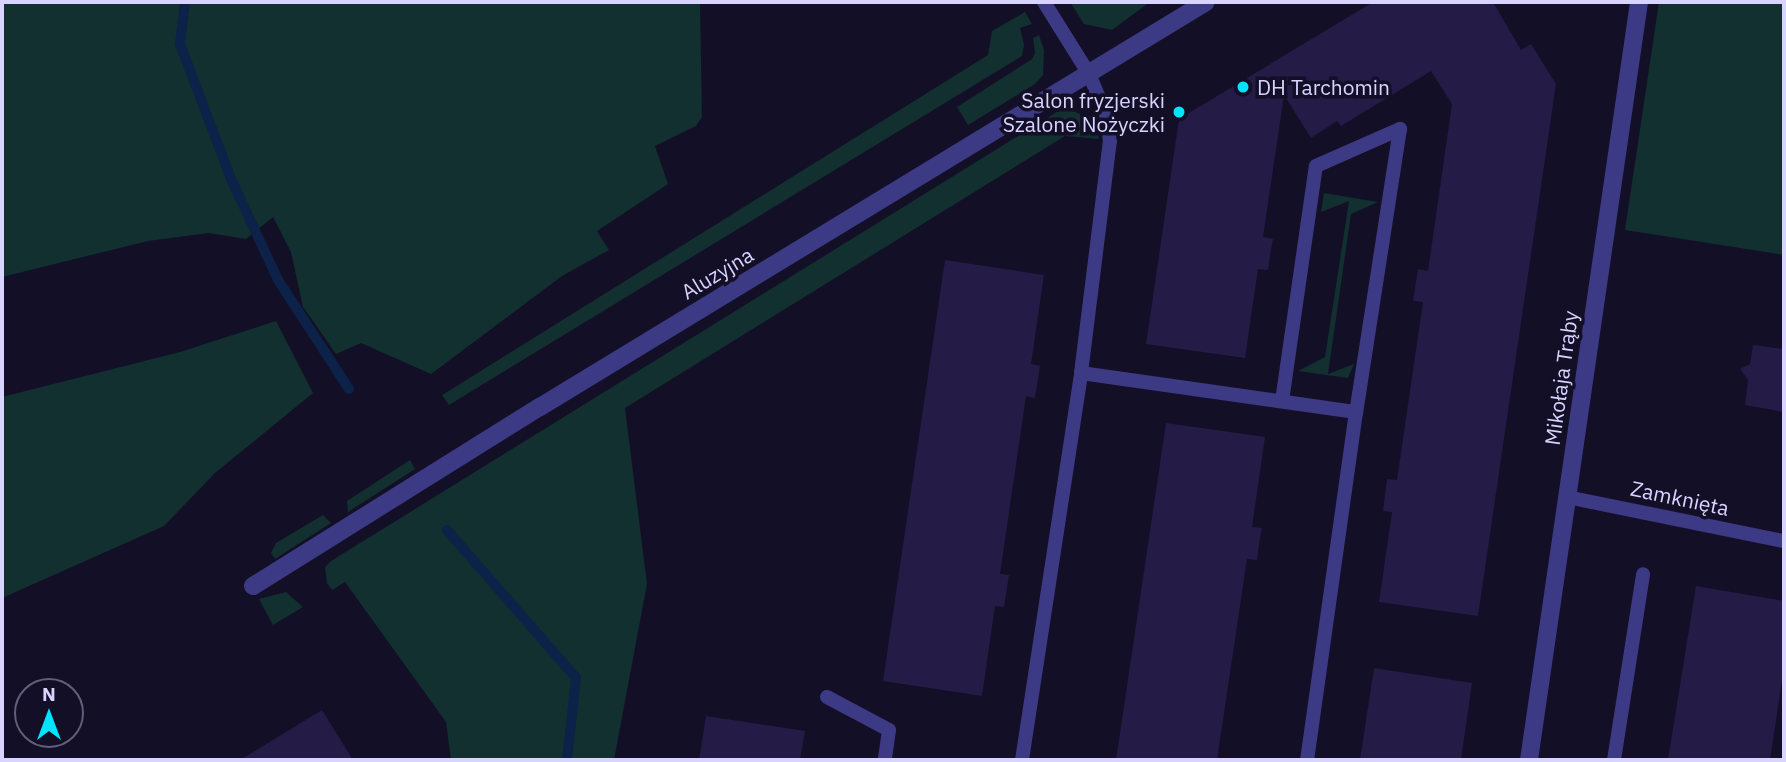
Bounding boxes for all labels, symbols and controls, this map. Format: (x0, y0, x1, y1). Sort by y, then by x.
place label: DH Tarchomin (1257, 74, 1390, 100)
marker: DH Tarchomin (1235, 79, 1251, 95)
place label: Salon fryzjerski Szalone Nożyczki (1003, 87, 1165, 137)
marker: Salon fryzjerski Szalone Nożyczki (1171, 104, 1187, 120)
street label: Aluzyjna (676, 242, 758, 304)
street label: Mikołaja Trąby (1539, 309, 1583, 447)
street label: Zamknięta (1628, 475, 1732, 521)
north arrow (14, 678, 84, 748)
text: N (42, 682, 56, 706)

